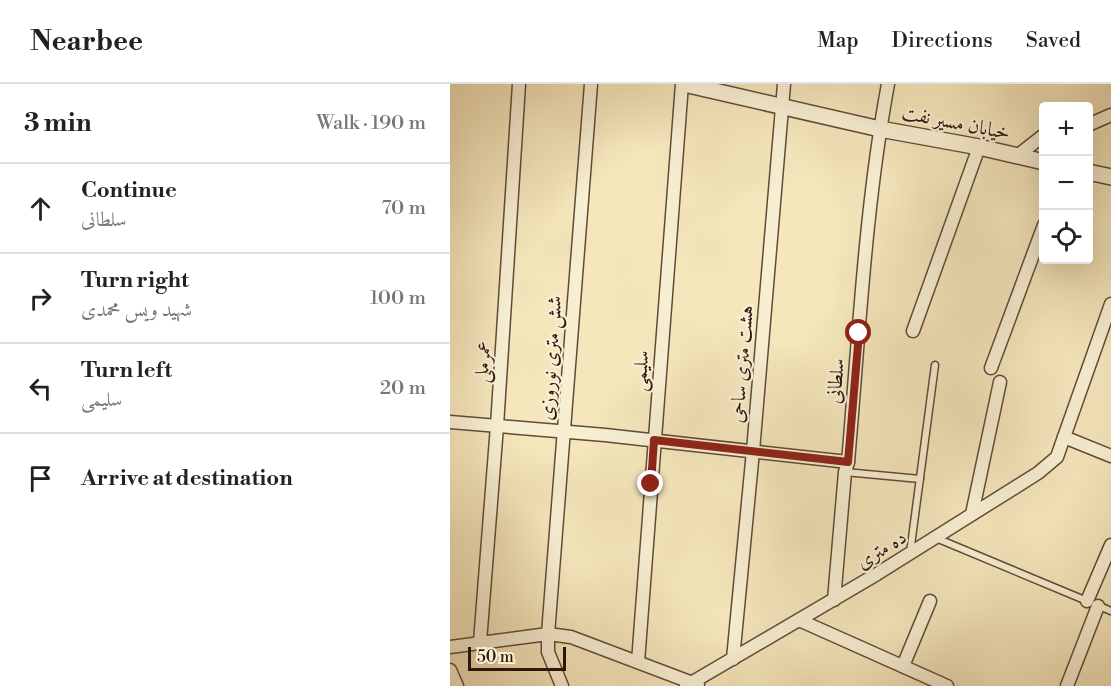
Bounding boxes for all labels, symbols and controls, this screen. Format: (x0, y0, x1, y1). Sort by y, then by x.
text: Nearbee (30, 24, 143, 59)
text: Map (817, 28, 859, 54)
text: Directions (892, 28, 993, 54)
text: Saved (1026, 28, 1081, 54)
street label: خیابان مسیر نفت (899, 101, 1012, 146)
map controls (1039, 102, 1093, 264)
button: + (1039, 102, 1093, 156)
text: 3 min (24, 107, 92, 139)
text: Walk · 190 m (316, 111, 426, 136)
button: − (1039, 156, 1093, 210)
text: Continue (81, 177, 177, 204)
icon: ahead (24, 192, 57, 225)
text: 70 m (382, 196, 426, 221)
text: سلطانی (81, 208, 127, 233)
button: locate (1039, 210, 1093, 264)
text: Turn right (81, 267, 189, 294)
icon: right (24, 282, 57, 315)
text: 100 m (370, 286, 426, 311)
street label: شش متری نوروزی (535, 295, 568, 421)
text: شهید ویس محمدی (81, 298, 192, 323)
street label: هشت متری ساحی (725, 304, 760, 424)
route start (845, 319, 871, 345)
street label: عمرملی (470, 340, 498, 384)
street label: سلیمی (628, 350, 655, 392)
text: Turn left (81, 357, 172, 384)
street label: سلطانی (822, 357, 851, 405)
icon: left (24, 372, 57, 405)
text: 20 m (380, 376, 426, 401)
text: سلیمی (81, 388, 122, 413)
icon: arrive (24, 462, 57, 495)
text: Arrive at destination (81, 465, 293, 492)
route end (637, 470, 663, 496)
street label: ده متری (852, 525, 912, 575)
scale bar (468, 644, 566, 672)
text: 50 m (477, 647, 514, 667)

